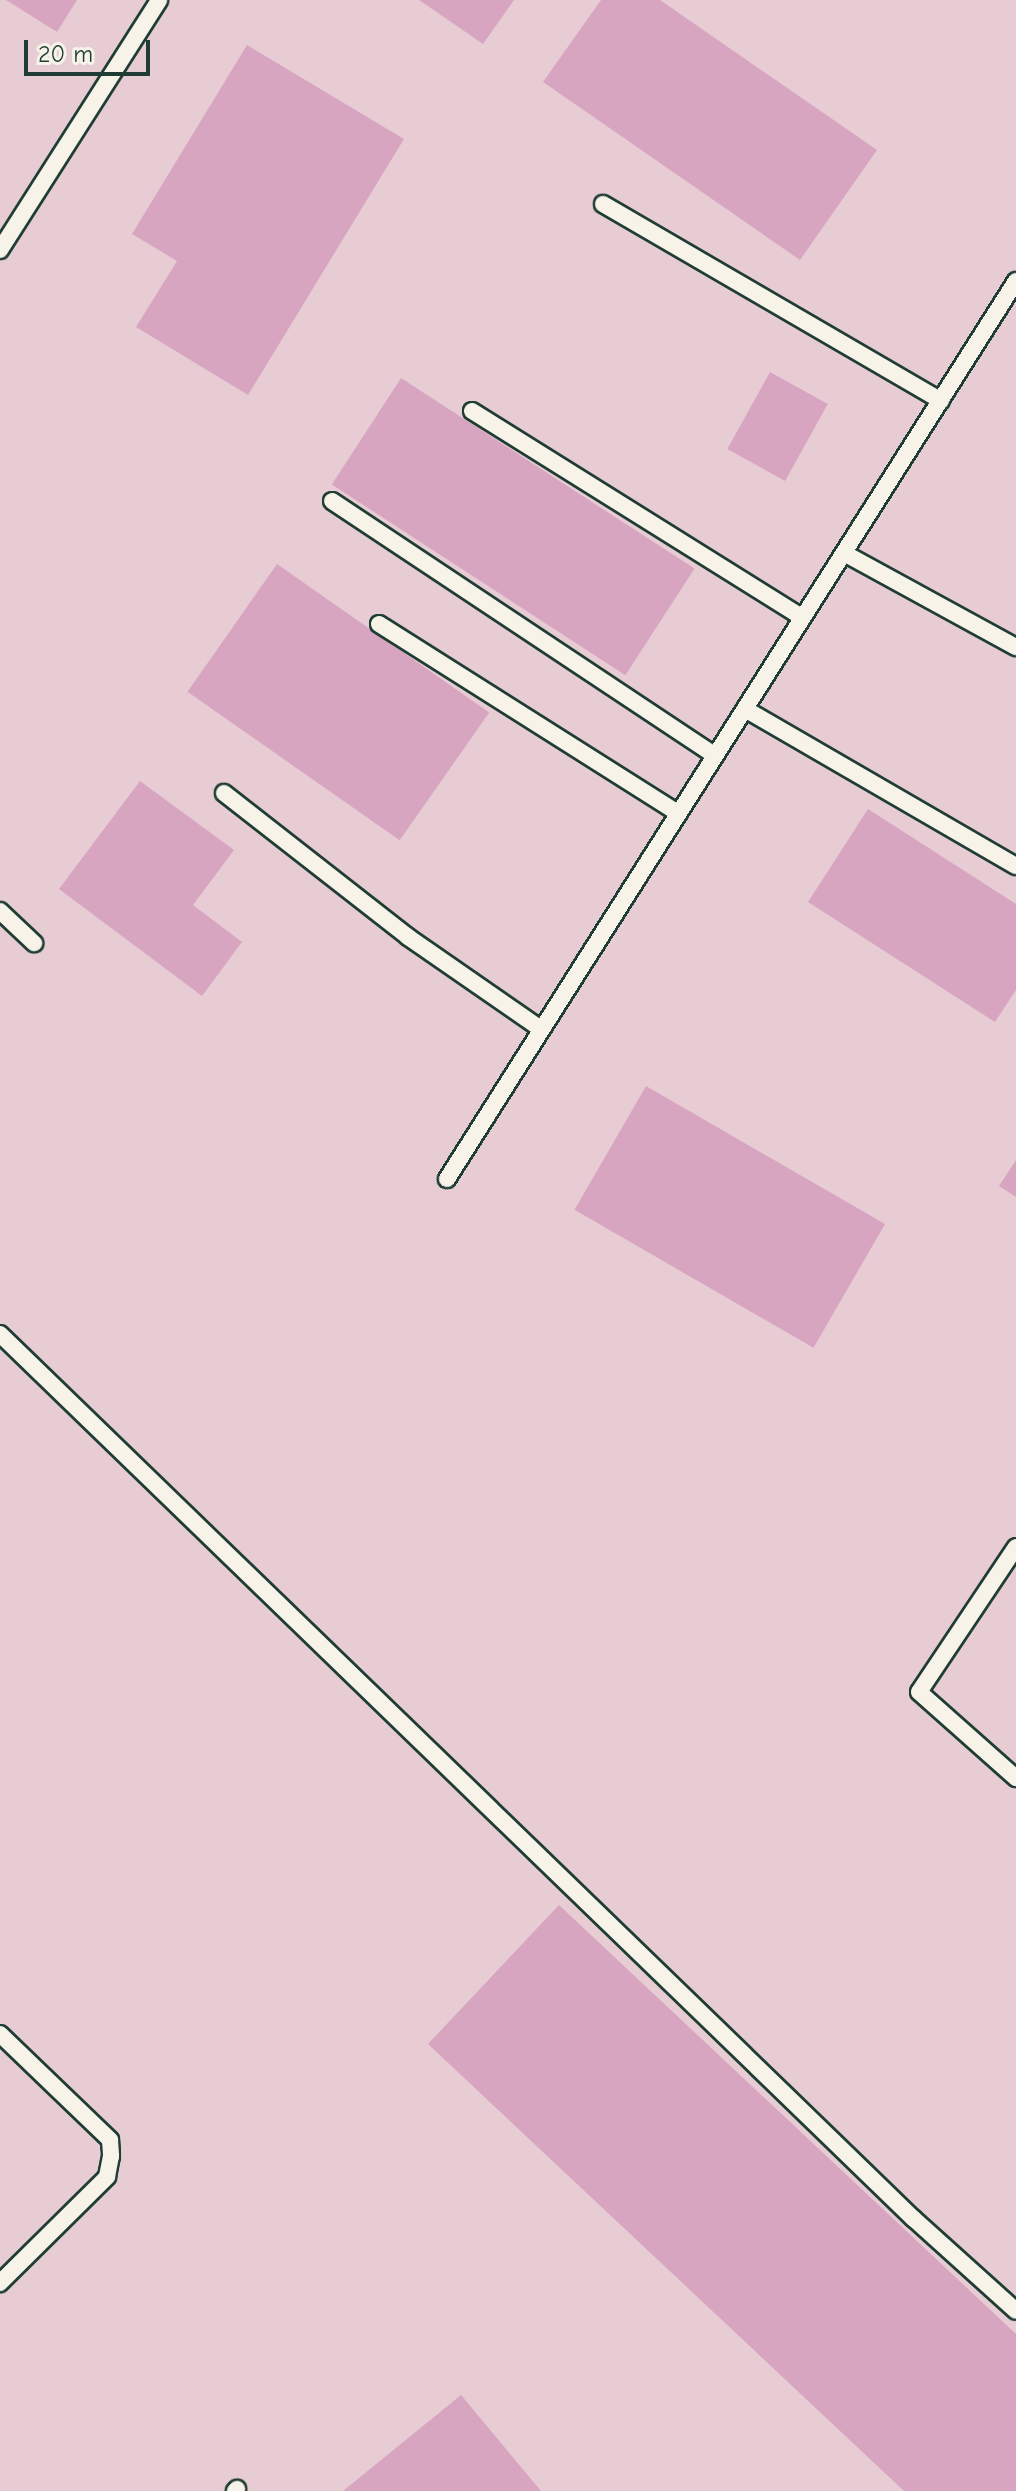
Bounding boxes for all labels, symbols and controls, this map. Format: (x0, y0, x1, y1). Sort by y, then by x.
scale bar (28, 24, 154, 74)
text: 20 m (38, 40, 93, 68)

